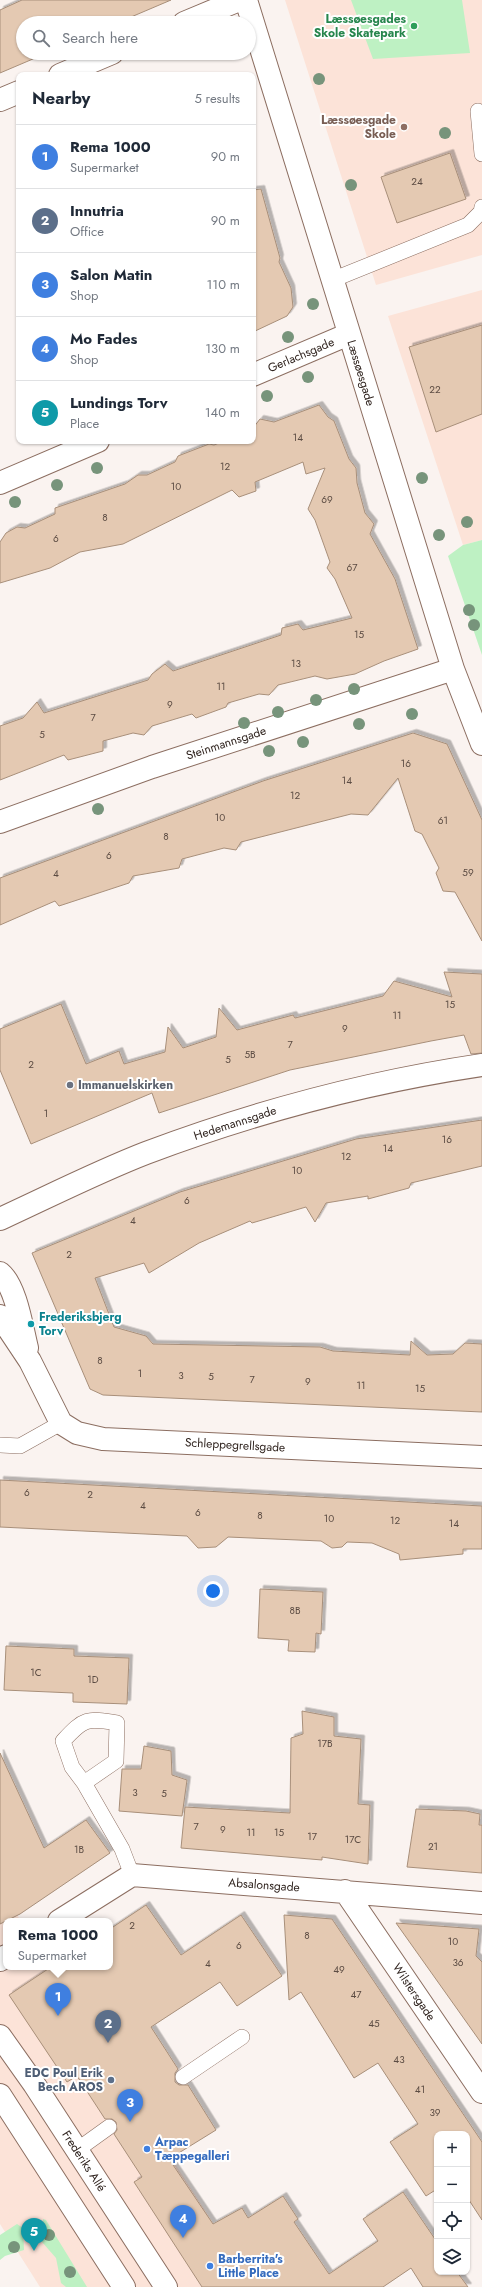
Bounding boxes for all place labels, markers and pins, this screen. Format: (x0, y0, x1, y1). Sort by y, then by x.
place label: Læssøesgades Skole Skatepark (314, 10, 407, 42)
marker: Læssøesgades Skole Skatepark (409, 21, 419, 31)
place label: Læssøesgade Skole (321, 111, 396, 143)
marker: Læssøesgade Skole (399, 122, 409, 132)
place label: Immanuelskirken (78, 1076, 173, 1094)
marker: Immanuelskirken (65, 1080, 75, 1090)
place label: Frederiksbjerg Torv (39, 1308, 122, 1340)
marker: Frederiksbjerg Torv (26, 1319, 36, 1329)
pin: 1 (45, 1983, 71, 2016)
pin: 2 (95, 2010, 121, 2043)
place label: EDC Poul Erik Bech AROS (25, 2064, 103, 2096)
marker: EDC Poul Erik Bech AROS (106, 2075, 116, 2085)
pin: 3 (117, 2089, 143, 2122)
place label: Arpac Tæppegalleri (154, 2133, 230, 2165)
marker: Arpac Tæppegalleri (142, 2144, 152, 2154)
pin: 4 (170, 2205, 196, 2238)
pin: 5 (21, 2218, 47, 2251)
place label: Barberrita's Little Place (218, 2250, 283, 2282)
marker: Barberrita's Little Place (205, 2261, 215, 2271)

